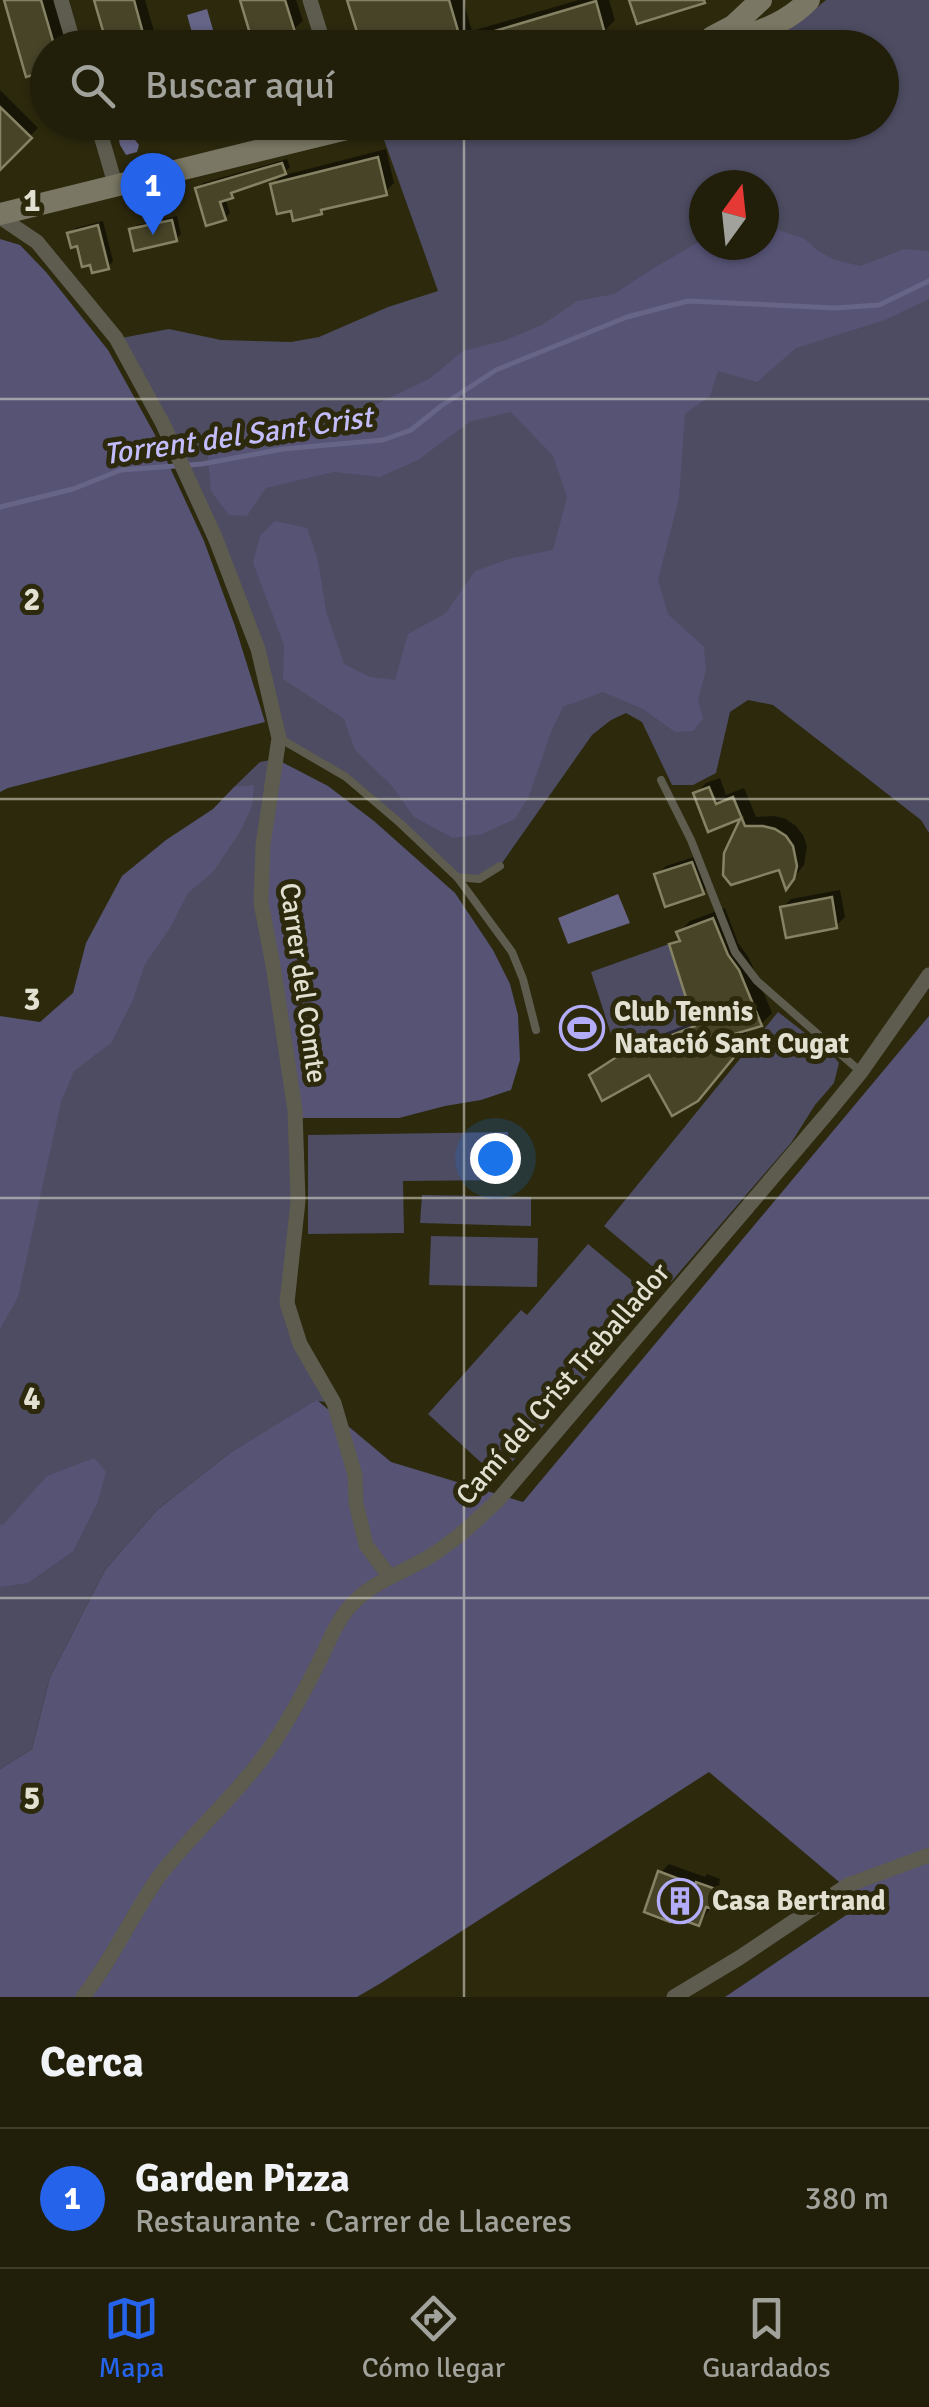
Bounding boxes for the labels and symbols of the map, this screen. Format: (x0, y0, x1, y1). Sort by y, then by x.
pin: 1 (120, 152, 186, 235)
north arrow (689, 170, 779, 260)
text: 1 (23, 181, 41, 220)
water label: Torrent del Sant Crist (101, 398, 378, 473)
text: 2 (23, 580, 41, 619)
street label: Carrer del Comte (272, 881, 334, 1085)
text: 3 (23, 980, 41, 1019)
place label: Club Tennis Natació Sant Cugat (614, 995, 849, 1061)
sports icon: Club Tennis Natació Sant Cugat (559, 1005, 605, 1051)
your location (470, 1133, 521, 1184)
street label: Camí del Crist Treballador (449, 1256, 678, 1512)
text: 4 (23, 1379, 41, 1418)
text: 5 (23, 1779, 41, 1818)
building icon: Casa Bertrand (657, 1878, 703, 1924)
place label: Casa Bertrand (712, 1884, 886, 1918)

